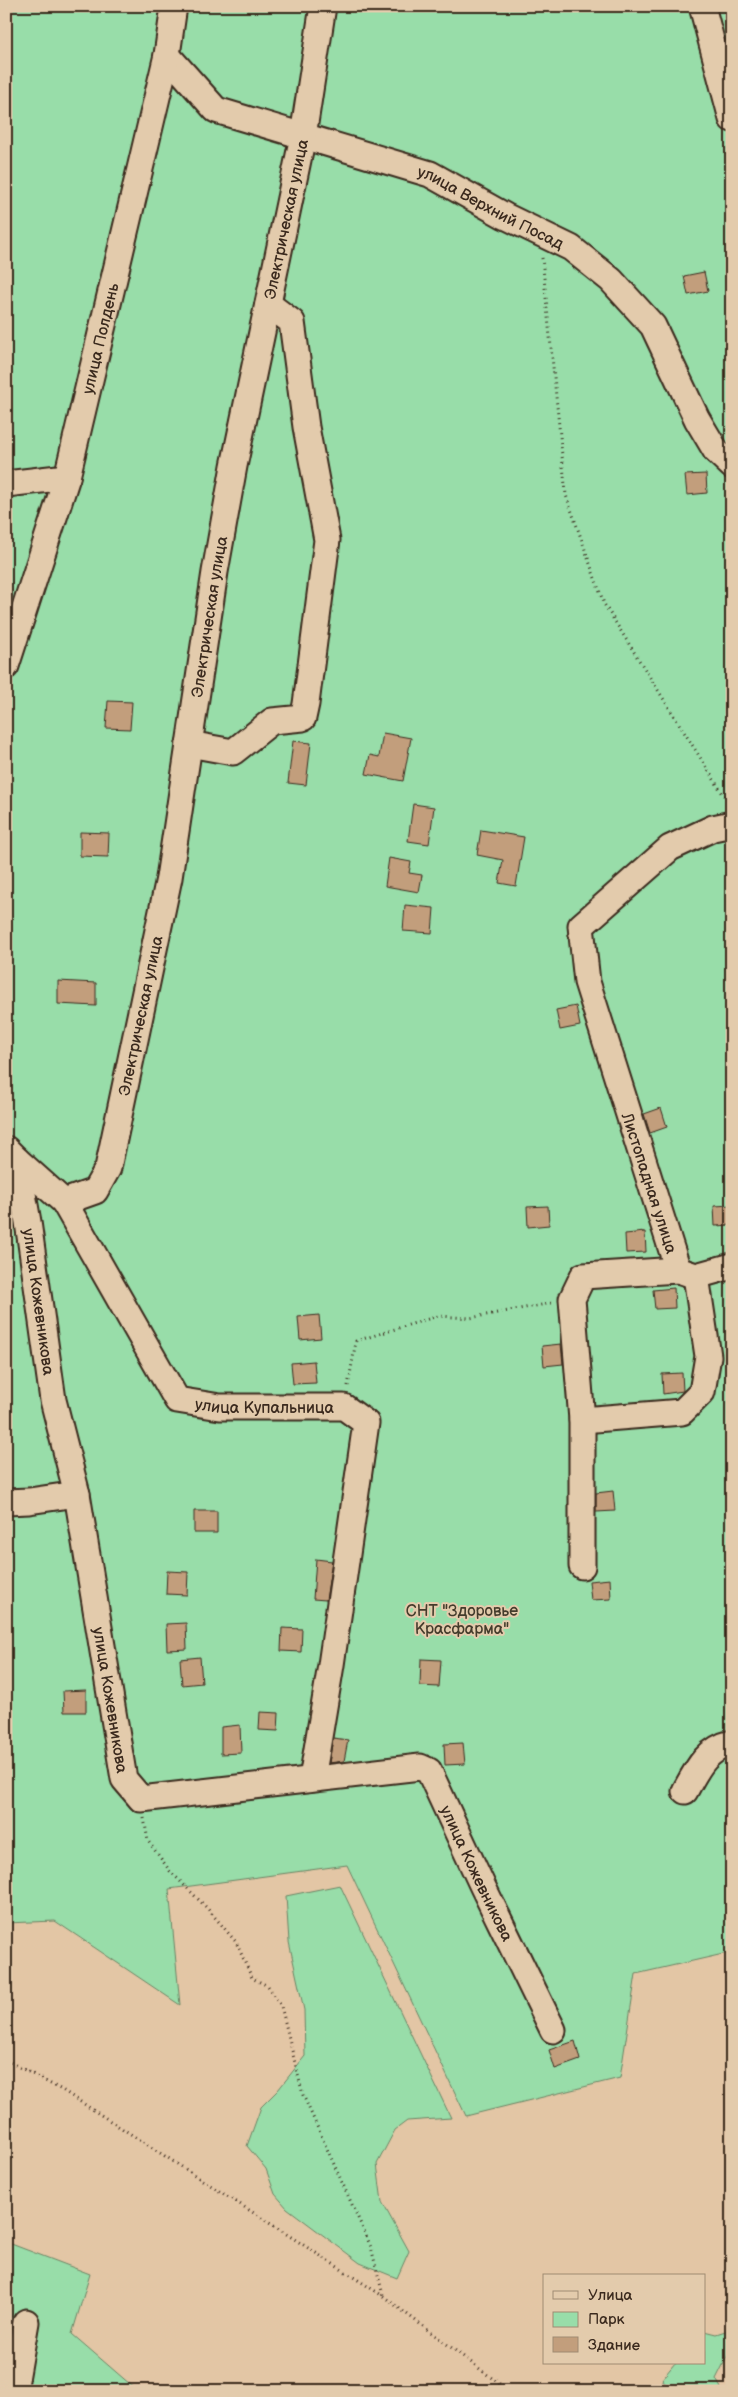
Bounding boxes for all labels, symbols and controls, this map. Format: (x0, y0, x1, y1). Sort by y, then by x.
street label: Электрическая улица (261, 137, 313, 301)
street label: улица Верхний Посад (415, 163, 567, 254)
street label: улица Полдень (79, 281, 124, 396)
street label: Электрическая улица (188, 534, 232, 699)
street label: Электрическая улица (115, 934, 168, 1098)
street label: Листопадная улица (617, 1110, 680, 1257)
street label: улица Кожевникова (18, 1227, 57, 1377)
street label: улица Купальница (193, 1395, 334, 1418)
park label: СНТ "Здоровье Красфарма" (406, 1602, 518, 1639)
street label: улица Кожевникова (88, 1626, 131, 1775)
street label: улица Кожевникова (435, 1803, 516, 1945)
legend (543, 2274, 706, 2364)
text: Улица (588, 2286, 633, 2305)
text: Парк (588, 2310, 625, 2329)
text: Здание (588, 2336, 640, 2355)

